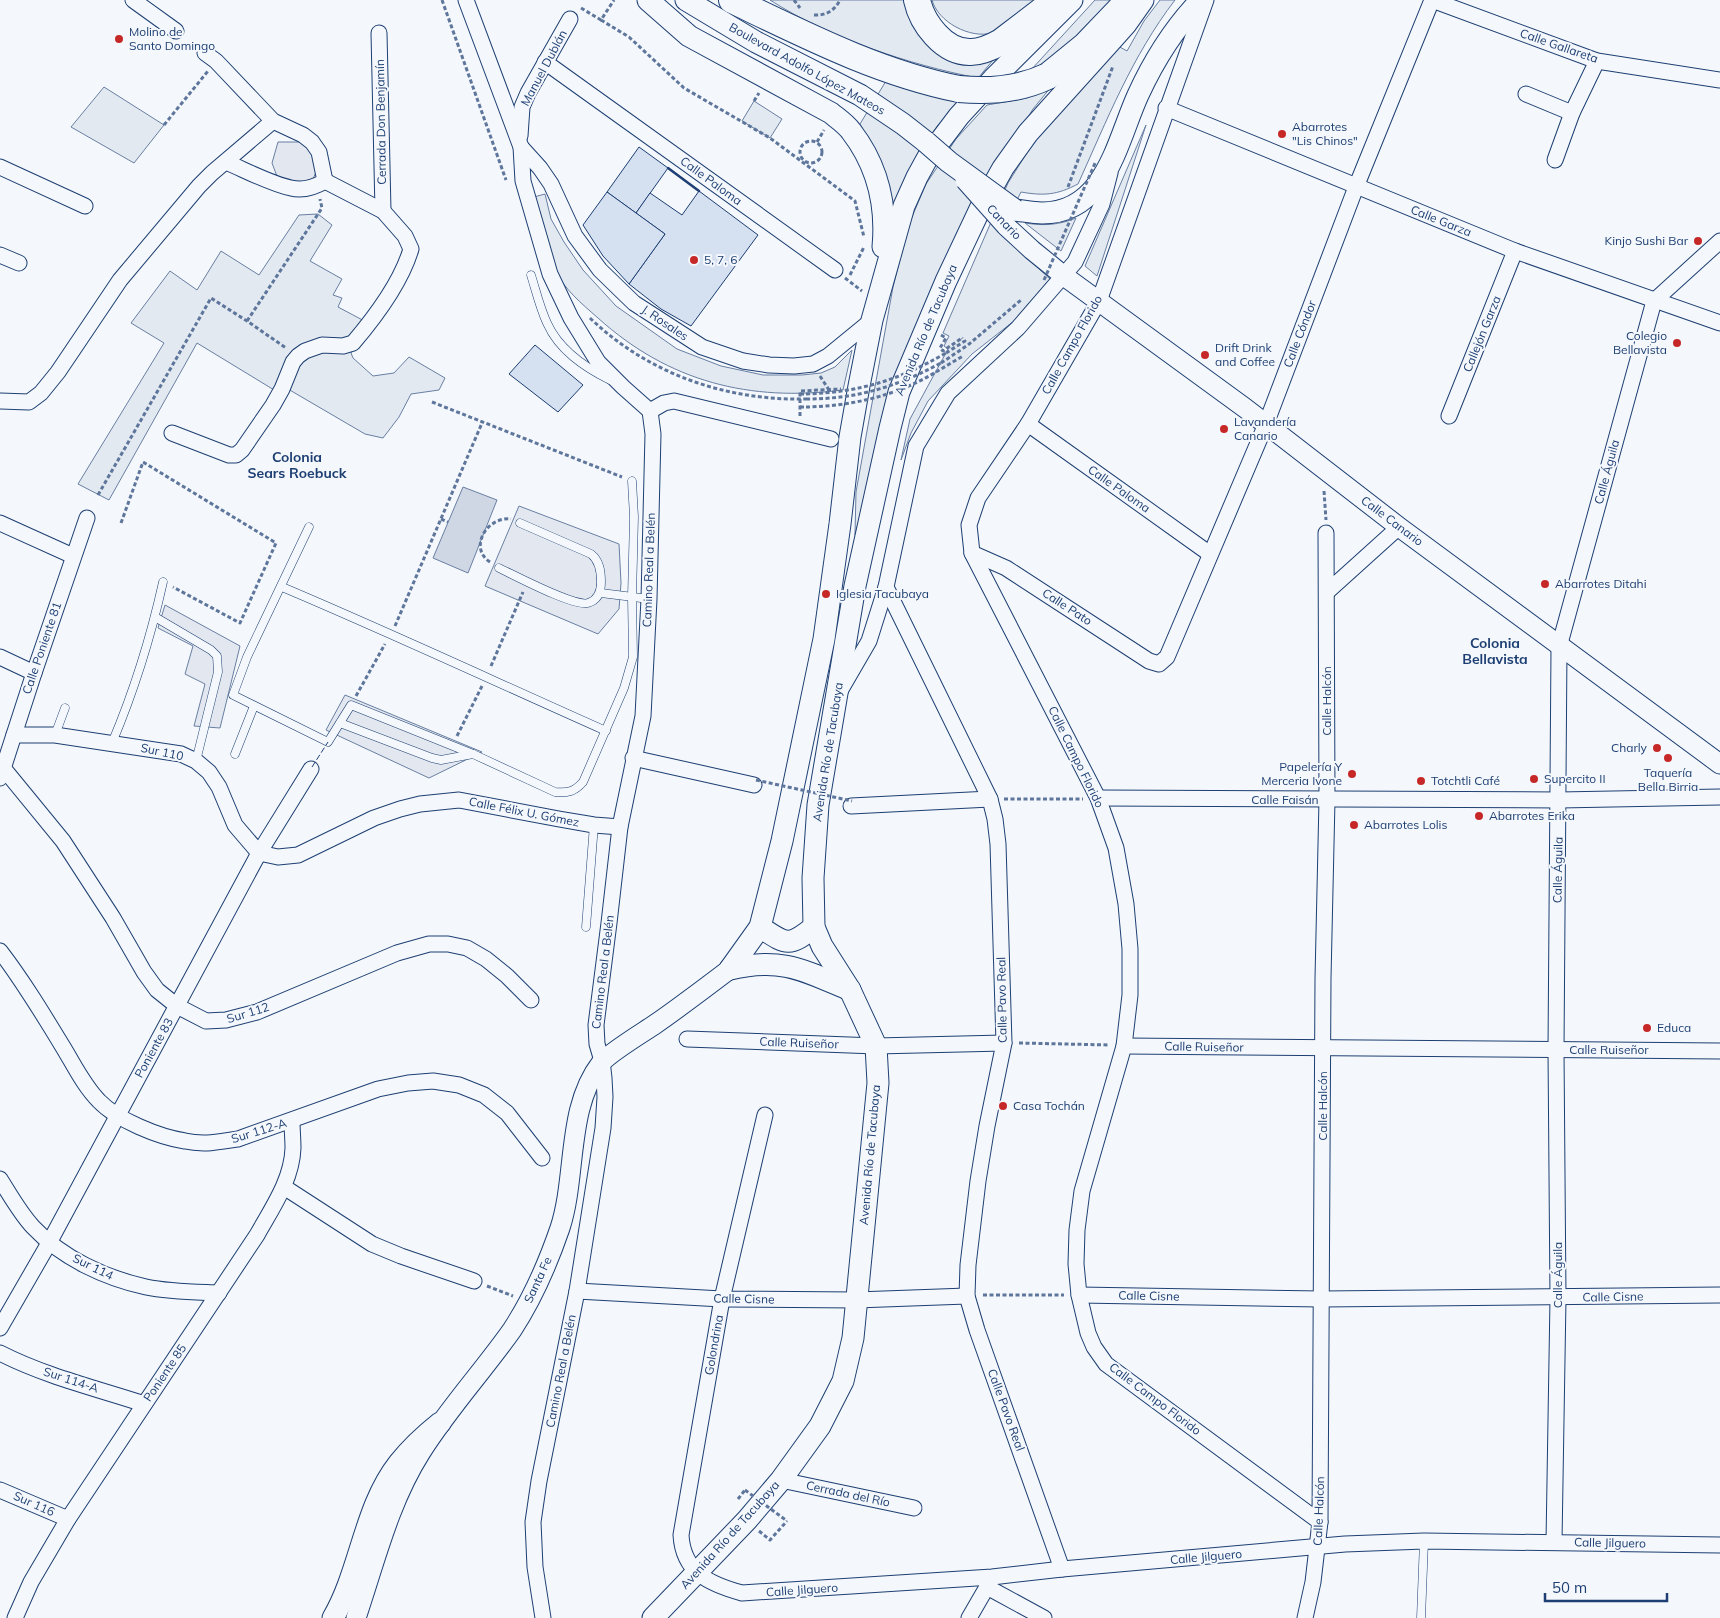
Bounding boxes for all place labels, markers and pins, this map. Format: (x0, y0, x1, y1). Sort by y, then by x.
place label: Molino de Santo Domingo (129, 24, 215, 53)
marker: Molino de Santo Domingo (113, 33, 125, 45)
place label: Abarrotes "Lis Chinos" (1292, 119, 1358, 148)
marker: Abarrotes "Lis Chinos" (1276, 128, 1288, 140)
place label: Kinjo Sushi Bar (1605, 233, 1689, 248)
marker: Kinjo Sushi Bar (1692, 235, 1704, 247)
place label: 5, 7, 6 (704, 252, 737, 267)
marker: 5, 7, 6 (688, 254, 700, 266)
place label: Colegio Bellavista (1613, 328, 1667, 357)
marker: Colegio Bellavista (1671, 337, 1683, 349)
place label: Drift Drink and Coffee (1215, 340, 1275, 369)
marker: Drift Drink and Coffee (1199, 349, 1211, 361)
place label: Lavandería Canario (1234, 414, 1296, 443)
marker: Lavandería Canario (1218, 423, 1230, 435)
place label: Abarrotes Ditahi (1555, 576, 1647, 591)
marker: Abarrotes Ditahi (1539, 578, 1551, 590)
place label: Iglesia Tacubaya (836, 586, 929, 601)
marker: Iglesia Tacubaya (820, 588, 832, 600)
place label: Charly (1611, 740, 1648, 755)
marker: Charly (1651, 742, 1663, 754)
marker: Taquería Bella Birria (1662, 752, 1674, 764)
place label: Papelería Y Merceria Ivone (1261, 759, 1343, 788)
place label: Taquería Bella Birria (1638, 765, 1698, 794)
marker: Papelería Y Merceria Ivone (1346, 768, 1358, 780)
place label: Supercito II (1544, 771, 1606, 786)
place label: Totchtli Café (1431, 773, 1500, 788)
marker: Supercito II (1528, 773, 1540, 785)
marker: Totchtli Café (1415, 775, 1427, 787)
place label: Abarrotes Erika (1489, 808, 1575, 823)
marker: Abarrotes Erika (1473, 810, 1485, 822)
place label: Abarrotes Lolis (1364, 817, 1447, 832)
marker: Abarrotes Lolis (1348, 819, 1360, 831)
place label: Educa (1657, 1020, 1691, 1035)
marker: Educa (1641, 1022, 1653, 1034)
place label: Casa Tochán (1013, 1098, 1085, 1113)
marker: Casa Tochán (997, 1100, 1009, 1112)

